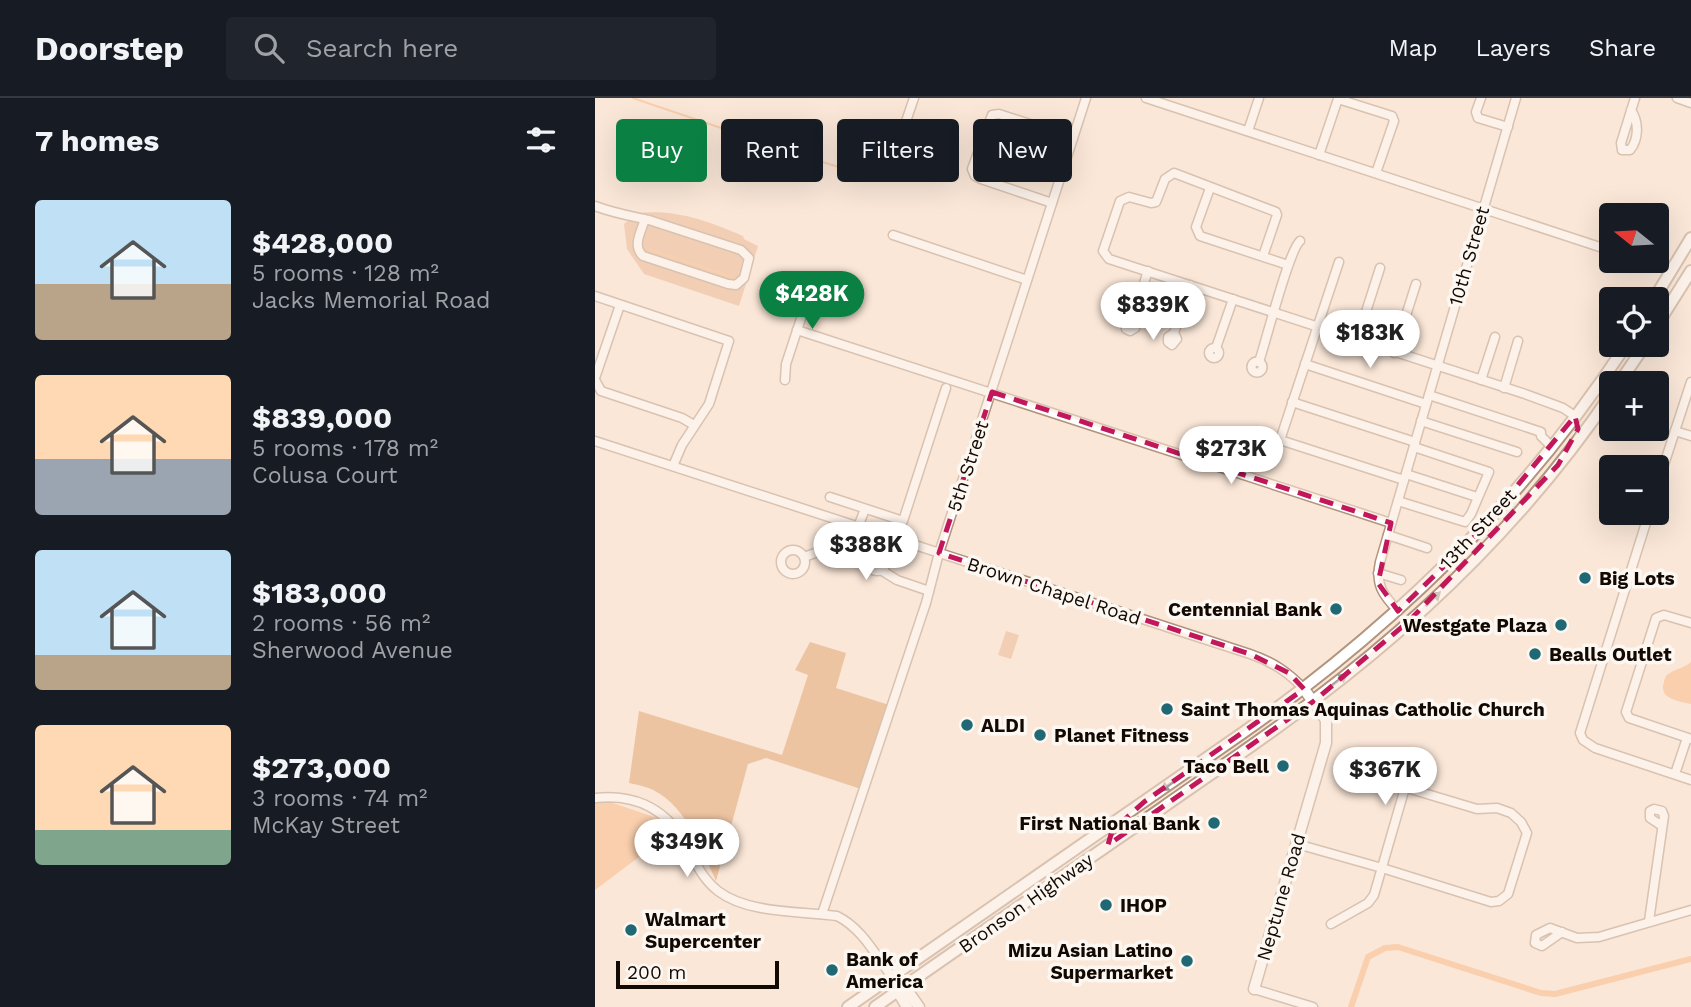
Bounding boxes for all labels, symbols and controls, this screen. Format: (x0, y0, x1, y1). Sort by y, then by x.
search box (226, 17, 716, 80)
text: Doorstep (35, 29, 184, 68)
icon: search (250, 29, 288, 67)
text: Search here (306, 33, 458, 63)
text: Map (1389, 34, 1437, 62)
text: Layers (1475, 34, 1551, 62)
text: Share (1589, 34, 1656, 62)
chip: Buy (616, 119, 707, 182)
chip: Rent (721, 119, 823, 182)
chip: Filters (837, 119, 959, 182)
chip: New (973, 119, 1072, 182)
icon: filters (522, 121, 560, 159)
text: 7 homes (35, 123, 159, 158)
street label: 10th Street (1444, 203, 1494, 308)
north arrow (1599, 203, 1669, 273)
map controls (1599, 203, 1669, 525)
text: $428,000 (252, 225, 393, 260)
icon: home (91, 228, 175, 312)
text: 5 rooms · 128 m² (252, 260, 439, 287)
pin: $428K (763, 272, 861, 331)
text: $428K (775, 280, 849, 307)
pin: $839K (1104, 282, 1202, 342)
text: Jacks Memorial Road (252, 287, 490, 314)
button: locate (1599, 287, 1669, 357)
text: $839K (1117, 291, 1189, 318)
pin: $183K (1321, 310, 1419, 370)
text: $183K (1336, 319, 1404, 346)
button: + (1599, 371, 1669, 441)
text: $839,000 (252, 400, 392, 435)
icon: home (91, 403, 175, 487)
street label: 5th Street (942, 417, 994, 514)
pin: $273K (1182, 426, 1280, 486)
text: 5 rooms · 178 m² (252, 435, 438, 462)
text: $273K (1195, 435, 1267, 462)
button: − (1599, 455, 1669, 525)
text: Colusa Court (252, 462, 397, 489)
street label: 13th Street (1435, 484, 1521, 574)
pin: $388K (817, 522, 915, 582)
text: $388K (829, 531, 903, 558)
street label: Brown Chapel Road (964, 552, 1144, 630)
place label: Big Lots (1599, 567, 1675, 590)
marker: Big Lots (1577, 570, 1593, 586)
text: $183,000 (252, 575, 387, 610)
icon: home (91, 578, 175, 662)
one-way arrow (1424, 591, 1441, 607)
place label: Centennial Bank (1168, 598, 1322, 621)
marker: Centennial Bank (1328, 601, 1344, 617)
text: 2 rooms · 56 m² (252, 610, 430, 637)
place label: Westgate Plaza (1403, 614, 1547, 637)
marker: Westgate Plaza (1553, 617, 1569, 633)
text: Sherwood Avenue (252, 637, 453, 664)
place label: Bealls Outlet (1549, 643, 1672, 666)
marker: Bealls Outlet (1527, 646, 1543, 662)
one-way arrow (1330, 673, 1348, 688)
place label: Saint Thomas Aquinas Catholic Church (1181, 698, 1545, 721)
marker: Saint Thomas Aquinas Catholic Church (1159, 701, 1175, 717)
place label: ALDI (981, 714, 1025, 737)
marker: ALDI (959, 717, 975, 733)
place label: Planet Fitness (1054, 724, 1189, 747)
marker: Planet Fitness (1032, 727, 1048, 743)
pin: $367K (1336, 748, 1434, 807)
text: $273,000 (252, 750, 391, 785)
icon: home (91, 753, 175, 837)
place label: Taco Bell (1183, 755, 1270, 778)
text: $367K (1349, 756, 1421, 783)
marker: Taco Bell (1275, 758, 1291, 774)
one-way arrow (1159, 778, 1178, 791)
text: 3 rooms · 74 m² (252, 785, 427, 812)
text: McKay Street (252, 812, 400, 839)
place label: First National Bank (1019, 812, 1200, 835)
marker: First National Bank (1206, 815, 1222, 831)
pin: $349K (638, 820, 736, 879)
text: $349K (650, 828, 724, 855)
street label: Neptune Road (1252, 830, 1310, 964)
street label: Bronson Highway (954, 848, 1098, 958)
place label: IHOP (1120, 894, 1167, 917)
marker: IHOP (1098, 897, 1114, 913)
place label: Walmart Supercenter (645, 908, 762, 953)
marker: Walmart Supercenter (623, 922, 639, 938)
place label: Mizu Asian Latino Supermarket (1008, 939, 1174, 984)
place label: Bank of America (846, 948, 923, 993)
marker: Mizu Asian Latino Supermarket (1179, 953, 1195, 969)
scale bar (616, 958, 779, 990)
text: 200 m (627, 961, 686, 984)
marker: Bank of America (824, 962, 840, 978)

